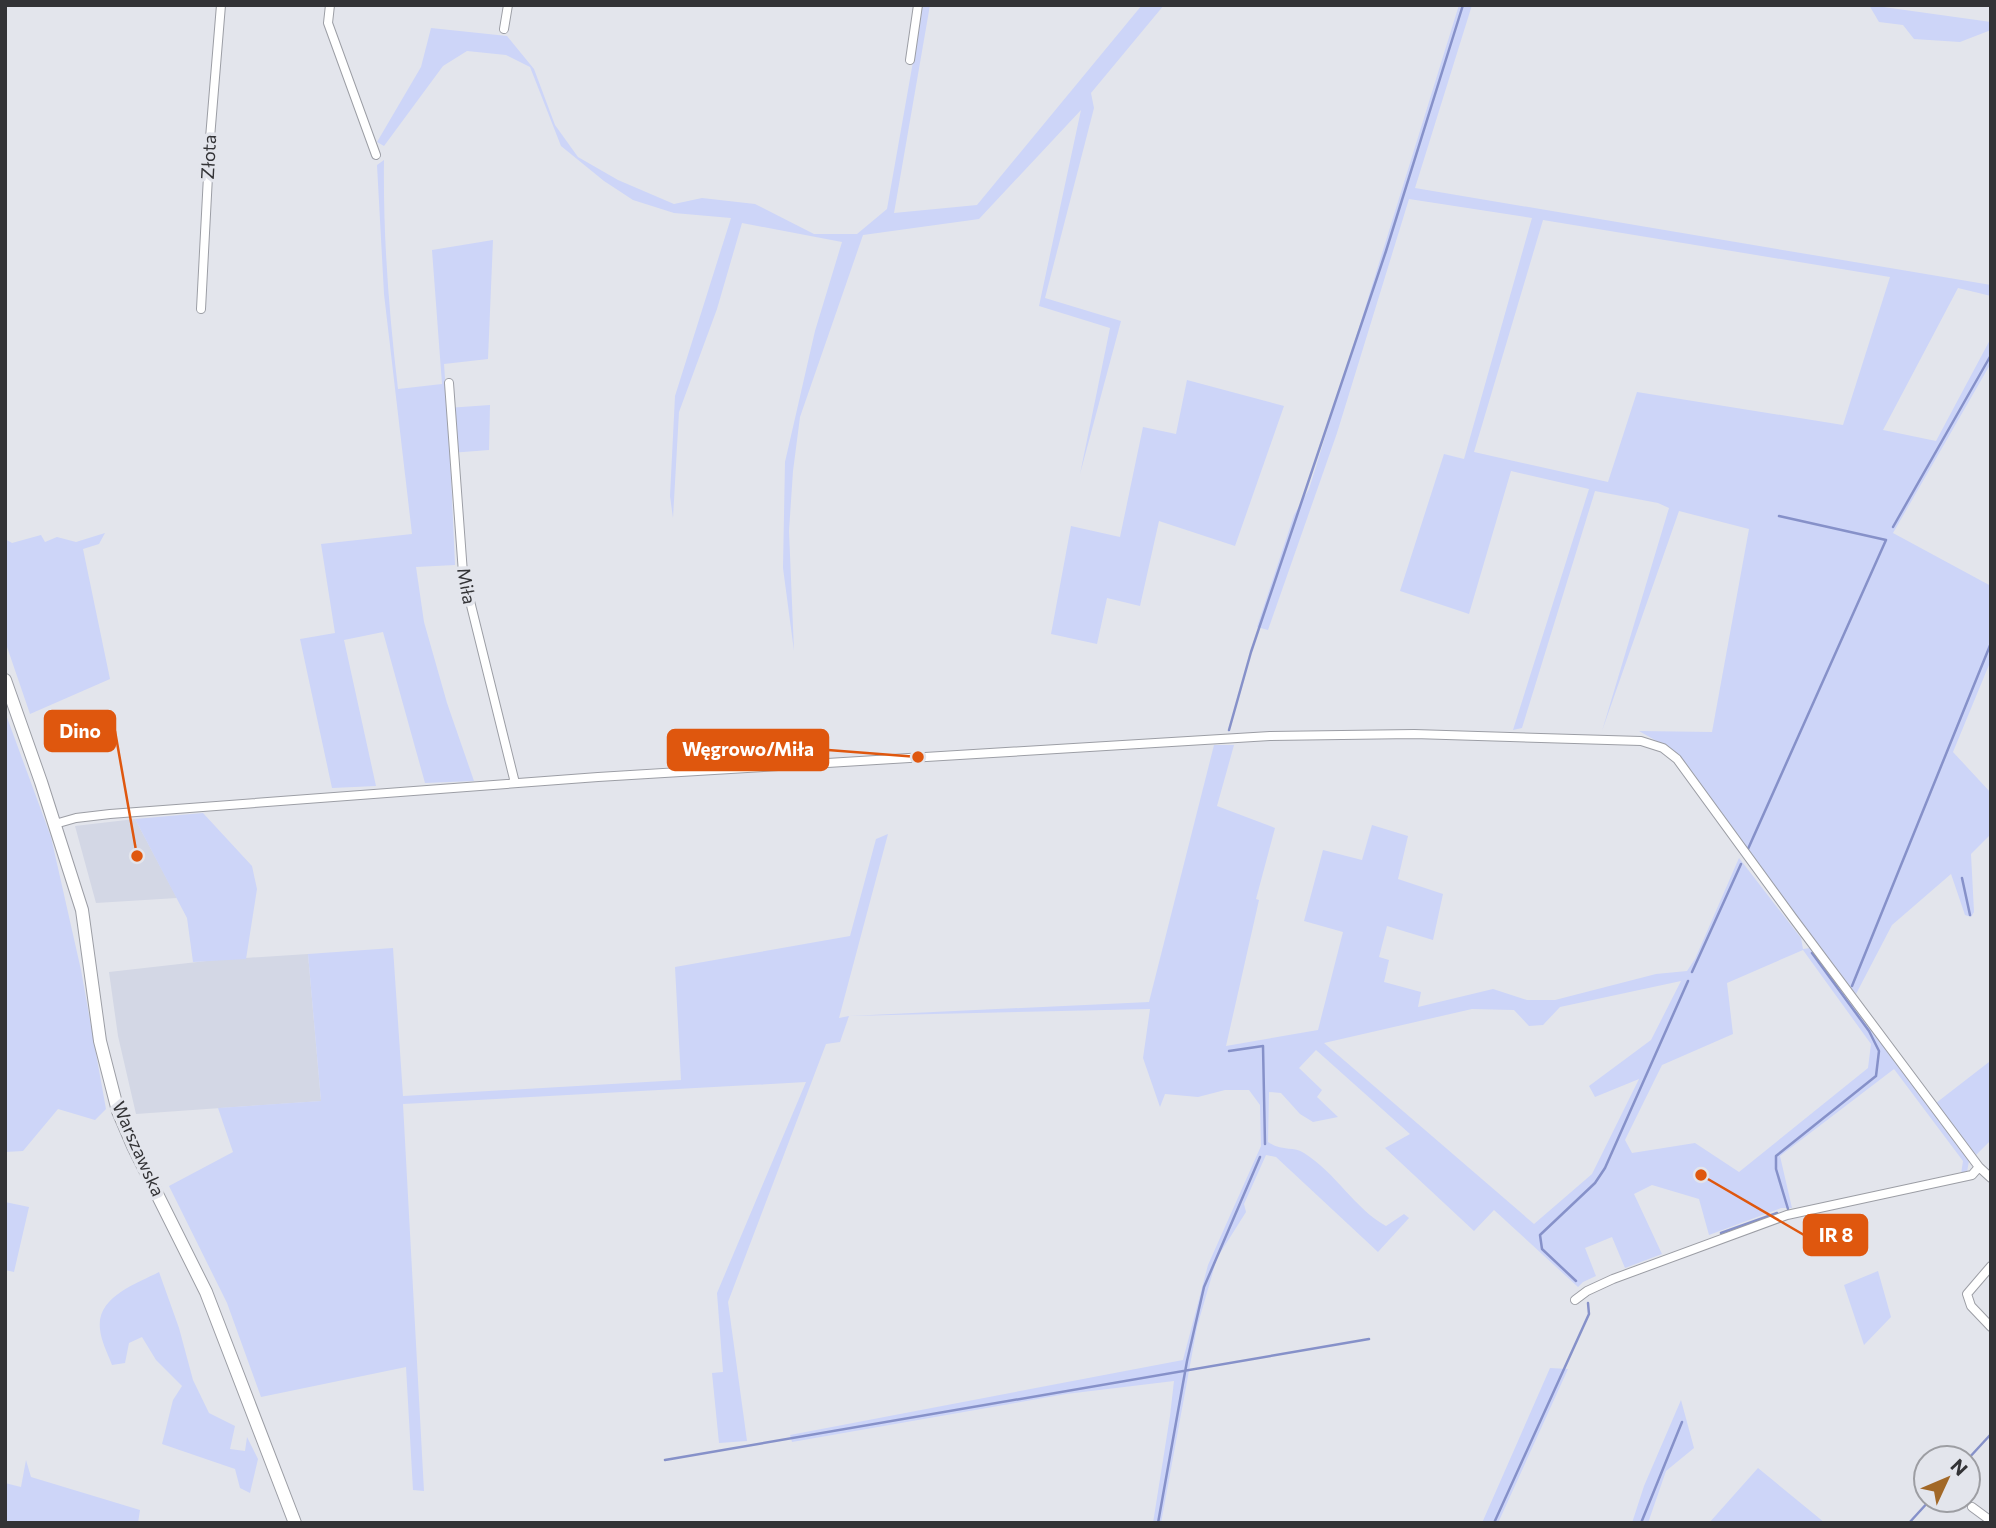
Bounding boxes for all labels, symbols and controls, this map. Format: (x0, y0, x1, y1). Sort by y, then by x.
street label: Złota (196, 134, 220, 180)
street label: Miła (453, 566, 481, 606)
callout: Dino (45, 711, 115, 751)
text: Dino (59, 719, 101, 742)
callout: Węgrowo/Miła (668, 730, 828, 770)
text: Węgrowo/Miła (682, 737, 814, 760)
street label: Warszawska (108, 1098, 170, 1200)
callout: IR 8 (1804, 1215, 1867, 1255)
text: IR 8 (1819, 1223, 1853, 1246)
north arrow (1912, 1444, 1982, 1514)
text: N (1946, 1454, 1973, 1480)

